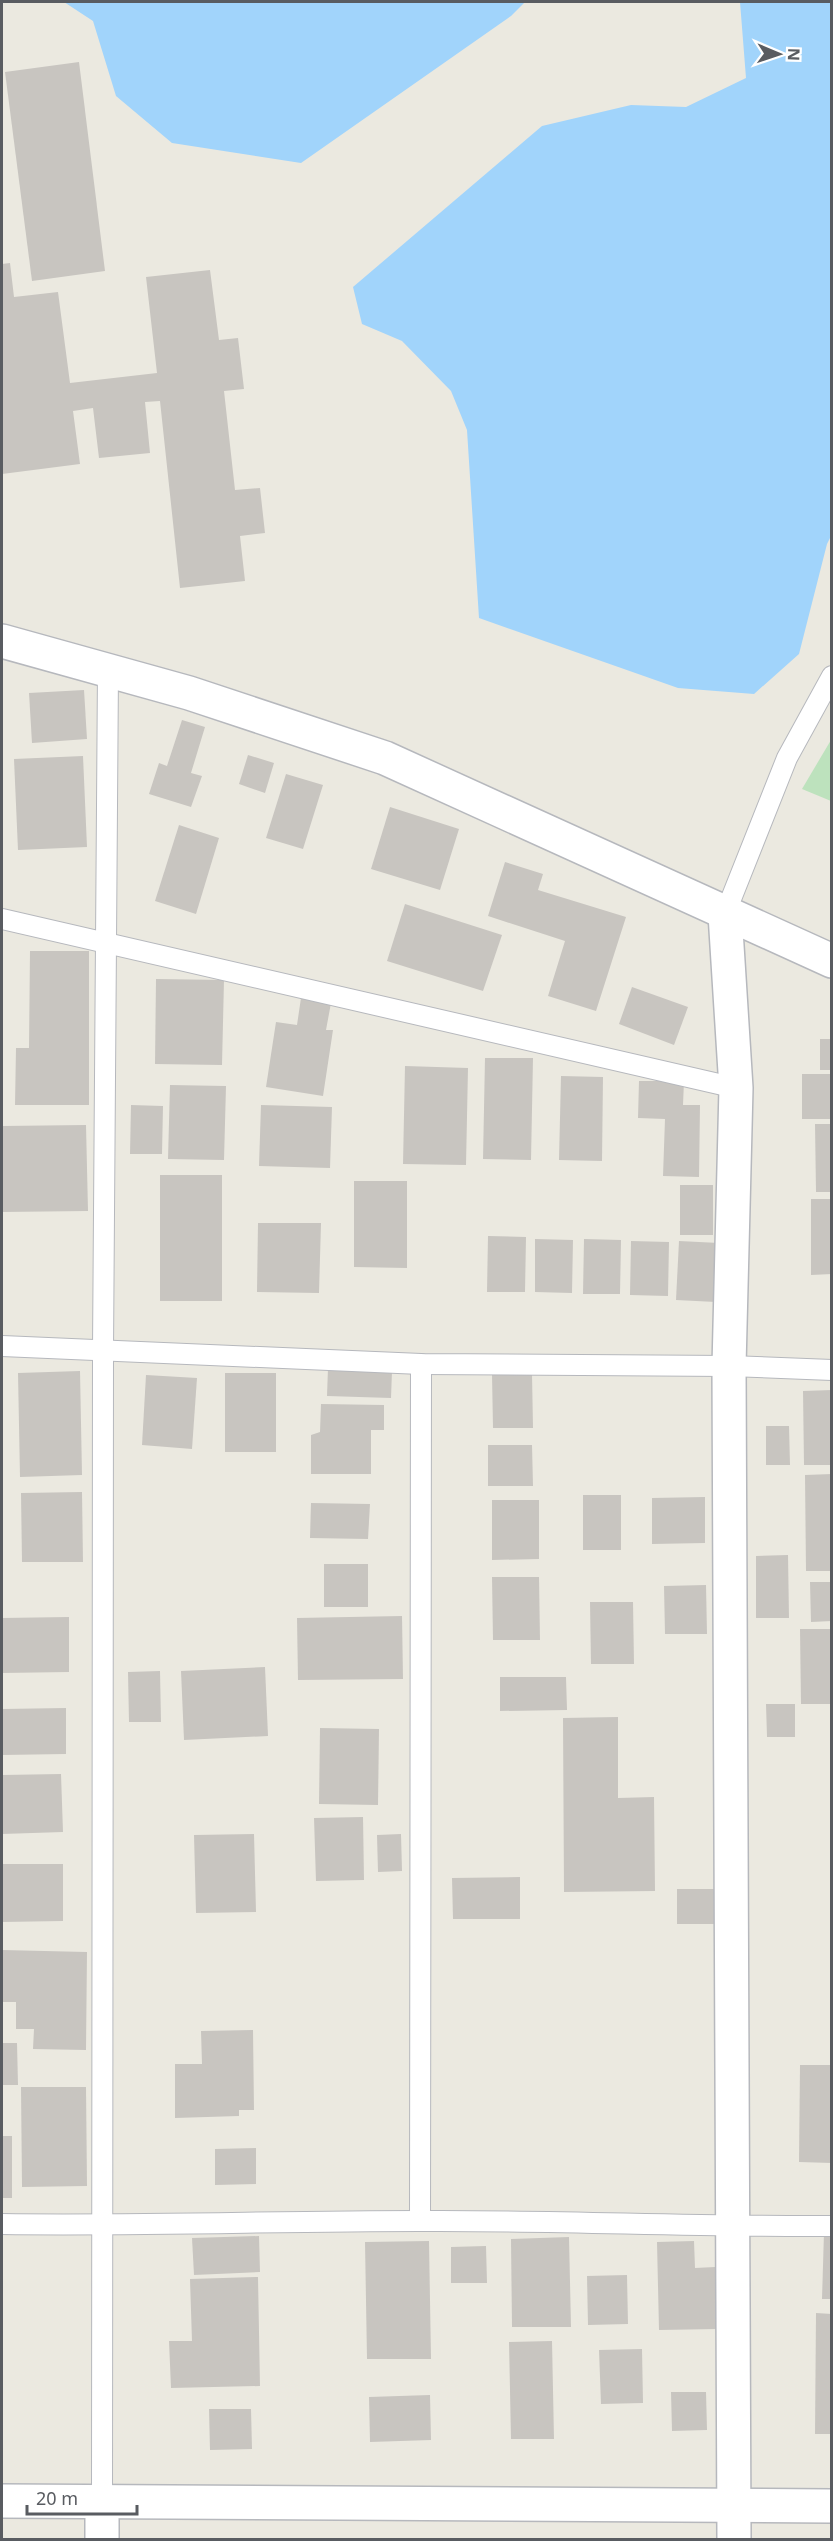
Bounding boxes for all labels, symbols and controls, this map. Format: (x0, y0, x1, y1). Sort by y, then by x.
north arrow (749, 24, 809, 84)
text: N (783, 48, 805, 61)
scale bar (27, 2478, 136, 2516)
text: 20 m (36, 2486, 78, 2510)

